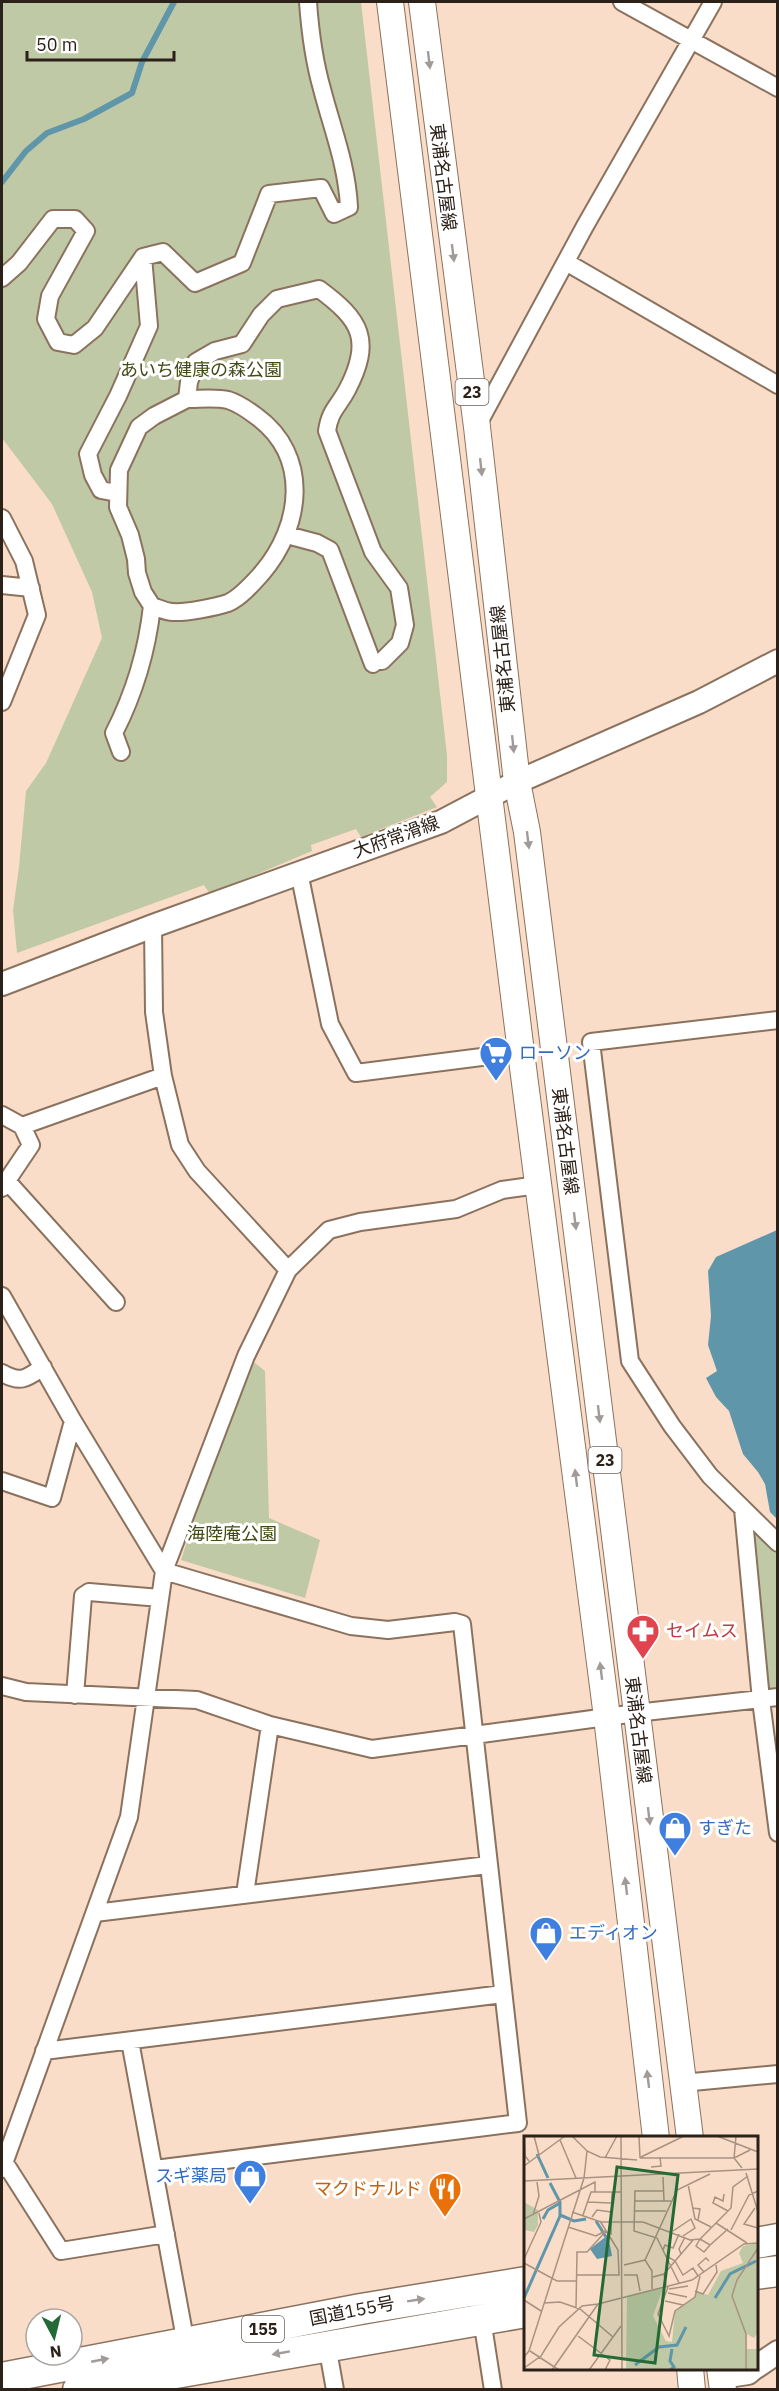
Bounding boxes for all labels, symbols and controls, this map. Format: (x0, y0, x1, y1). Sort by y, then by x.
scale bar (27, 24, 174, 62)
text: 50 m (36, 33, 78, 56)
one-way arrow (424, 50, 434, 69)
street label: 東浦名古屋線 (426, 122, 461, 232)
one-way arrow (448, 244, 458, 263)
park label: あいち健康の森公園 (120, 358, 282, 381)
road number: 23 (456, 379, 488, 405)
one-way arrow (477, 458, 486, 477)
street label: 東浦名古屋線 (485, 604, 520, 714)
one-way arrow (508, 735, 518, 754)
street label: 大府常滑線 (350, 810, 442, 863)
one-way arrow (523, 830, 532, 849)
supermarket icon: ローソン (478, 1035, 514, 1082)
place label: ローソン (519, 1041, 591, 1064)
street label: 東浦名古屋線 (548, 1086, 583, 1196)
one-way arrow (570, 1211, 580, 1230)
one-way arrow (594, 1405, 604, 1424)
road number: 23 (588, 1447, 622, 1473)
one-way arrow (571, 1468, 581, 1487)
park label: 海陸庵公園 (187, 1522, 277, 1545)
pharmacy icon: セイムス (625, 1613, 661, 1660)
place label: セイムス (666, 1619, 738, 1642)
one-way arrow (596, 1662, 606, 1681)
street label: 東浦名古屋線 (621, 1675, 656, 1785)
one-way arrow (644, 1807, 654, 1826)
shop icon: すぎた (657, 1810, 693, 1857)
place label: すぎた (698, 1816, 752, 1839)
one-way arrow (621, 1876, 631, 1895)
shop icon: エディオン (528, 1915, 564, 1962)
place label: エディオン (569, 1921, 658, 1944)
one-way arrow (644, 2070, 653, 2089)
inset map (524, 2136, 758, 2370)
shop icon: スギ薬局 (232, 2158, 268, 2205)
place label: スギ薬局 (155, 2164, 227, 2187)
restaurant icon: マクドナルド (427, 2171, 463, 2218)
place label: マクドナルド (314, 2177, 422, 2200)
street label: 国道155号 (307, 2291, 397, 2330)
one-way arrow (406, 2295, 425, 2304)
north arrow (24, 2307, 84, 2367)
road number: 155 (242, 2316, 284, 2342)
text: N (49, 2341, 63, 2363)
one-way arrow (272, 2349, 291, 2358)
one-way arrow (91, 2355, 110, 2364)

